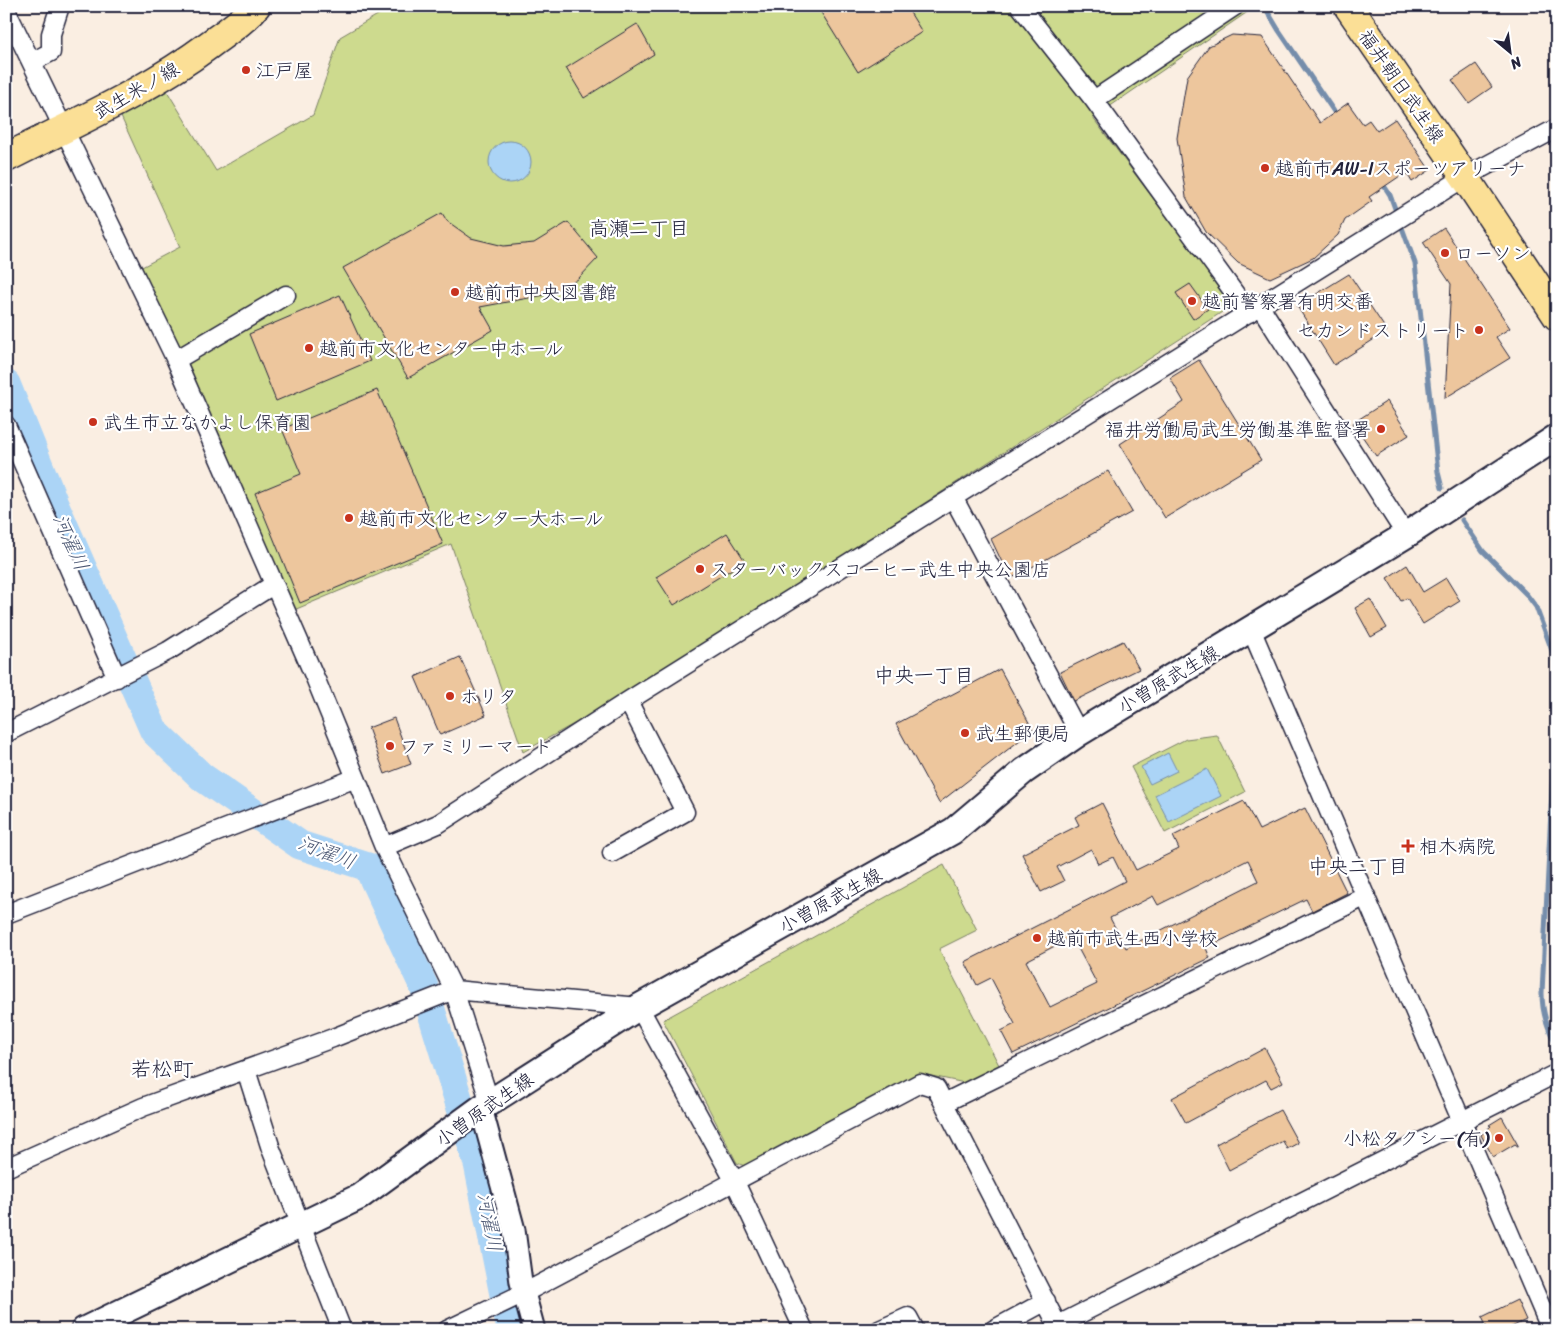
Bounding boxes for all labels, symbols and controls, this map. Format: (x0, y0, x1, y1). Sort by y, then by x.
street label: 福井朝日武生線 (1350, 22, 1453, 150)
north arrow (1486, 28, 1536, 78)
text: N (1505, 49, 1527, 76)
street label: 武生米ノ線 (87, 52, 186, 128)
place label: 江戸屋 (256, 54, 313, 87)
marker: 江戸屋 (240, 64, 252, 76)
place label: 越前市AW-Iスポーツアリーナ (1275, 152, 1525, 185)
marker: 越前市AW-Iスポーツアリーナ (1259, 162, 1271, 174)
district label: 高瀬二丁目 (589, 211, 689, 246)
place label: ローソン (1455, 237, 1531, 270)
marker: ローソン (1439, 247, 1451, 259)
place label: 越前市中央図書館 (465, 276, 617, 309)
place label: 越前警察署有明交番 (1202, 285, 1373, 318)
marker: 越前市中央図書館 (449, 286, 461, 298)
marker: 越前警察署有明交番 (1186, 295, 1198, 307)
place label: セカンドストリート (1296, 314, 1469, 347)
marker: セカンドストリート (1473, 324, 1485, 336)
place label: 越前市文化センター中ホール (319, 332, 564, 365)
marker: 越前市文化センター中ホール (303, 342, 315, 354)
place label: 武生市立なかよし保育園 (103, 406, 311, 439)
place label: 福井労働局武生労働基準監督署 (1105, 413, 1371, 446)
marker: 武生市立なかよし保育園 (87, 416, 99, 428)
marker: 福井労働局武生労働基準監督署 (1375, 423, 1387, 435)
place label: 越前市文化センター大ホール (359, 502, 604, 535)
water label: 河濯川 (42, 508, 99, 577)
marker: 越前市文化センター大ホール (343, 512, 355, 524)
place label: スターバックスコーヒー武生中央公園店 (710, 553, 1051, 586)
marker: スターバックスコーヒー武生中央公園店 (694, 563, 706, 575)
street label: 小曽原武生線 (1111, 636, 1226, 723)
district label: 中央一丁目 (874, 658, 974, 693)
place label: ホリタ (460, 680, 517, 713)
marker: ホリタ (444, 690, 456, 702)
place label: 武生郵便局 (975, 717, 1070, 750)
marker: 武生郵便局 (959, 727, 971, 739)
place label: ファミリーマート (400, 730, 552, 763)
marker: ファミリーマート (384, 740, 396, 752)
water label: 河濯川 (293, 825, 361, 880)
place label: 相木病院 (1419, 830, 1495, 863)
marker: 相木病院 (1401, 839, 1415, 853)
district label: 中央二丁目 (1308, 849, 1408, 884)
street label: 小曽原武生線 (772, 858, 888, 943)
place label: 越前市武生西小学校 (1047, 922, 1218, 955)
marker: 越前市武生西小学校 (1031, 932, 1043, 944)
district label: 若松町 (131, 1050, 194, 1088)
street label: 小曽原武生線 (428, 1063, 540, 1156)
place label: 小松タクシー(有) (1343, 1122, 1490, 1155)
marker: 小松タクシー(有) (1493, 1132, 1505, 1144)
water label: 河濯川 (467, 1189, 512, 1255)

